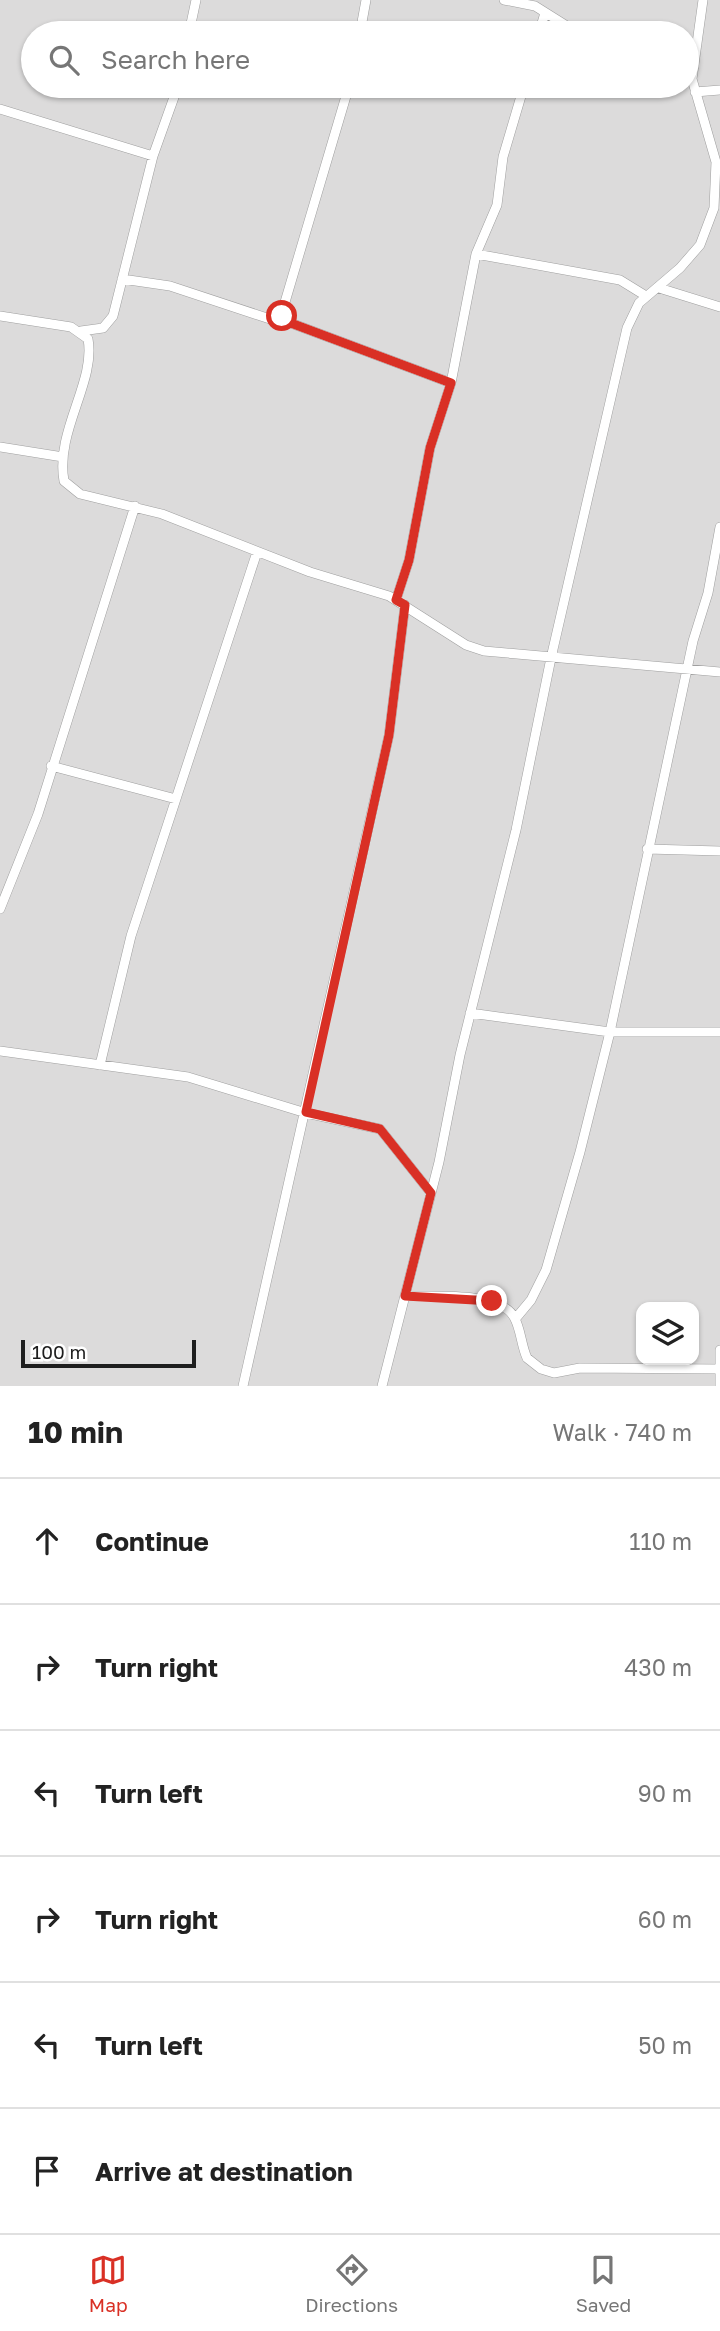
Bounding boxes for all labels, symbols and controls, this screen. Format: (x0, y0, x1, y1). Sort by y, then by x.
search box (21, 21, 699, 98)
icon: search (45, 41, 83, 79)
text: Search here (101, 44, 250, 75)
route start (266, 300, 297, 331)
route end (476, 1285, 507, 1316)
map controls (636, 1302, 699, 1365)
button: layers (636, 1302, 699, 1365)
scale bar (21, 1337, 196, 1369)
text: 100 m (32, 1340, 86, 1363)
text: 10 min (28, 1414, 123, 1450)
text: Walk · 740 m (553, 1418, 692, 1446)
icon: ahead (28, 1522, 66, 1560)
text: Continue (95, 1526, 209, 1557)
text: 110 m (629, 1527, 692, 1555)
icon: right (28, 1648, 66, 1686)
text: Turn right (95, 1652, 218, 1683)
text: 430 m (624, 1653, 692, 1681)
icon: left (28, 1774, 66, 1812)
text: Turn left (95, 1778, 203, 1809)
text: 90 m (638, 1779, 692, 1807)
icon: right (28, 1900, 66, 1938)
text: Turn right (95, 1904, 218, 1935)
text: 60 m (638, 1905, 692, 1933)
icon: left (28, 2026, 66, 2064)
text: Turn left (95, 2030, 203, 2061)
text: 50 m (638, 2031, 692, 2059)
icon: arrive (28, 2152, 66, 2190)
text: Arrive at destination (95, 2156, 353, 2187)
tab: Map (89, 2251, 128, 2316)
tab: Directions (305, 2251, 398, 2316)
tab: Saved (576, 2251, 631, 2316)

